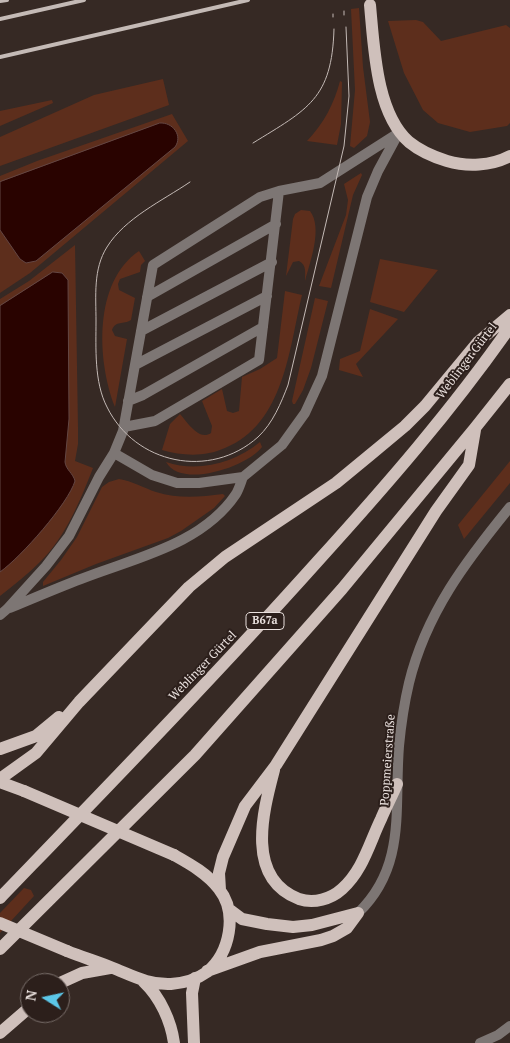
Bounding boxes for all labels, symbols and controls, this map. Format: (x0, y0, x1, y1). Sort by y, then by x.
street label: Weblinger Gürtel (434, 320, 500, 402)
road number: B67a (246, 612, 284, 630)
street label: Weblinger Gürtel (166, 628, 240, 704)
street label: Poppmeierstraße (378, 714, 398, 806)
north arrow (20, 973, 70, 1023)
text: N (20, 989, 41, 1002)

